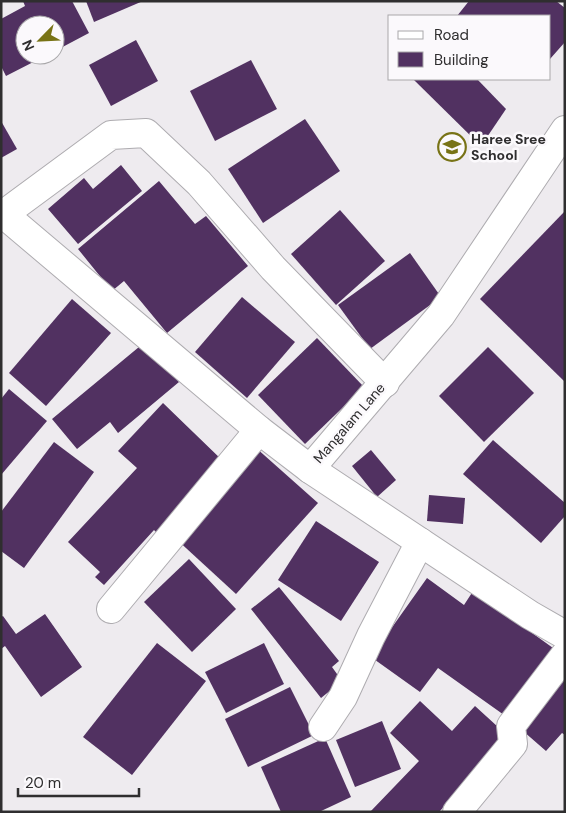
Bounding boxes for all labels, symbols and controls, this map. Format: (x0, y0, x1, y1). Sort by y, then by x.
north arrow (15, 15, 65, 65)
legend (388, 15, 551, 80)
text: Road (434, 25, 469, 45)
text: N (18, 37, 38, 54)
text: Building (434, 50, 489, 70)
place label: Haree Sree School (471, 130, 546, 164)
school or university icon: Haree Sree School (437, 132, 467, 162)
street label: Mangalam Lane (309, 379, 389, 467)
scale bar (18, 766, 139, 798)
text: 20 m (25, 773, 61, 793)

